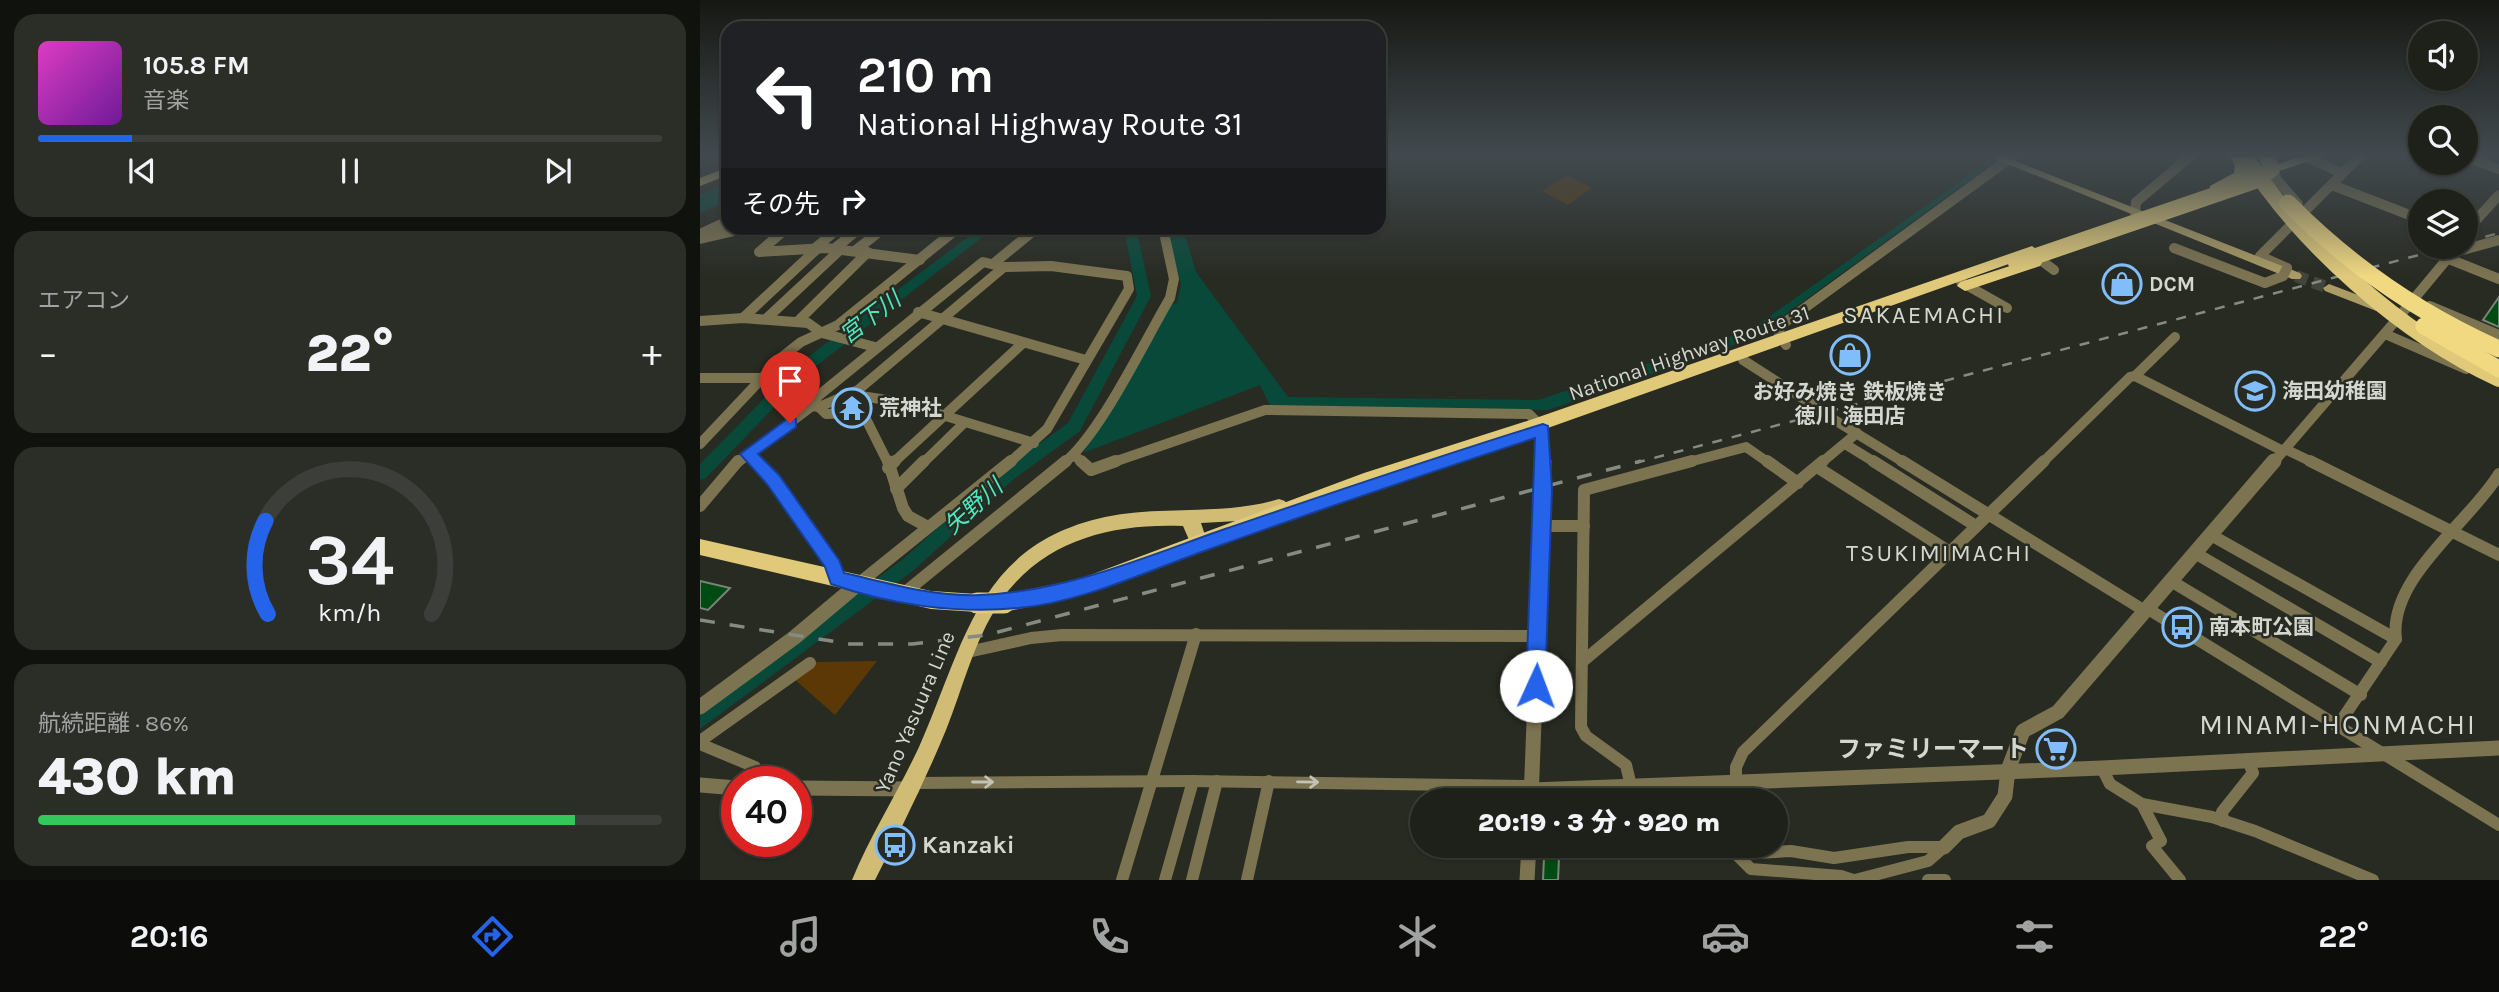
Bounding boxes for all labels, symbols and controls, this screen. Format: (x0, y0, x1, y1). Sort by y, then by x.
map controls (2408, 21, 2478, 259)
button: sound (2408, 21, 2478, 91)
text: 210 m (857, 47, 994, 104)
icon: left (742, 49, 833, 140)
text: 105.8 FM (143, 50, 250, 81)
text: 音楽 (143, 87, 189, 114)
button: search (2408, 105, 2478, 175)
text: National Highway Route 31 (857, 106, 1243, 143)
icon: previous (123, 152, 161, 190)
icon: pause (331, 152, 369, 190)
icon: next (539, 152, 577, 190)
icon: right (834, 182, 872, 220)
text: その先 (742, 189, 820, 220)
button: layers (2408, 189, 2478, 259)
shop icon: DCM (2101, 263, 2143, 305)
place label: DCM (2149, 272, 2195, 296)
water label: 宮下川 (835, 284, 908, 349)
text: エアコン (38, 287, 130, 314)
street label: National Highway Route 31 (1565, 300, 1813, 406)
district label: SAKAEMACHI (1843, 301, 2005, 329)
text: 22° (306, 323, 394, 384)
text: − (38, 331, 58, 376)
text: + (642, 331, 662, 376)
shop icon: お好み焼き 鉄板焼き 徳川 海田店 (1829, 334, 1871, 376)
pin (760, 351, 820, 423)
icon: arrive (771, 362, 809, 400)
school or university icon: 海田幼稚園 (2234, 370, 2276, 412)
place label: 海田幼稚園 (2282, 379, 2387, 403)
place label: お好み焼き 鉄板焼き 徳川 海田店 (1753, 380, 1947, 428)
temple icon: 荒神社 (831, 387, 873, 429)
place label: 荒神社 (879, 396, 942, 420)
water label: 矢野川 (939, 471, 1010, 539)
text: 34 (306, 518, 394, 603)
district label: TSUKIMIMACHI (1846, 539, 2032, 567)
text: km/h (318, 598, 382, 627)
bus stop icon: 南本町公園 (2161, 606, 2203, 648)
place label: 南本町公園 (2209, 615, 2314, 639)
street label: Yano Yasuura Line (870, 628, 960, 796)
position arrow (1499, 649, 1573, 723)
district label: MINAMI-HONMACHI (2199, 708, 2477, 741)
text: 航続距離 · 86% (38, 710, 189, 737)
supermarket icon: ファミリーマート (2035, 728, 2077, 770)
place label: ファミリーマート (1837, 735, 2029, 763)
text: 430 km (38, 746, 236, 807)
speed limit sign: 40 (721, 766, 812, 857)
one-way arrow (971, 775, 994, 789)
one-way arrow (1296, 775, 1319, 789)
text: 20:19 · 3 分 · 920 m (1478, 807, 1720, 838)
bus stop icon: Kanzaki (874, 824, 916, 866)
place label: Kanzaki (922, 831, 1015, 859)
icon: directions (468, 912, 517, 961)
icon: music (776, 912, 825, 961)
icon: phone (1085, 912, 1134, 961)
icon: climate (1393, 912, 1442, 961)
icon: car (1701, 912, 1750, 961)
icon: filters (2010, 912, 2059, 961)
text: 20:16 (130, 918, 209, 955)
text: 22° (2318, 918, 2369, 955)

